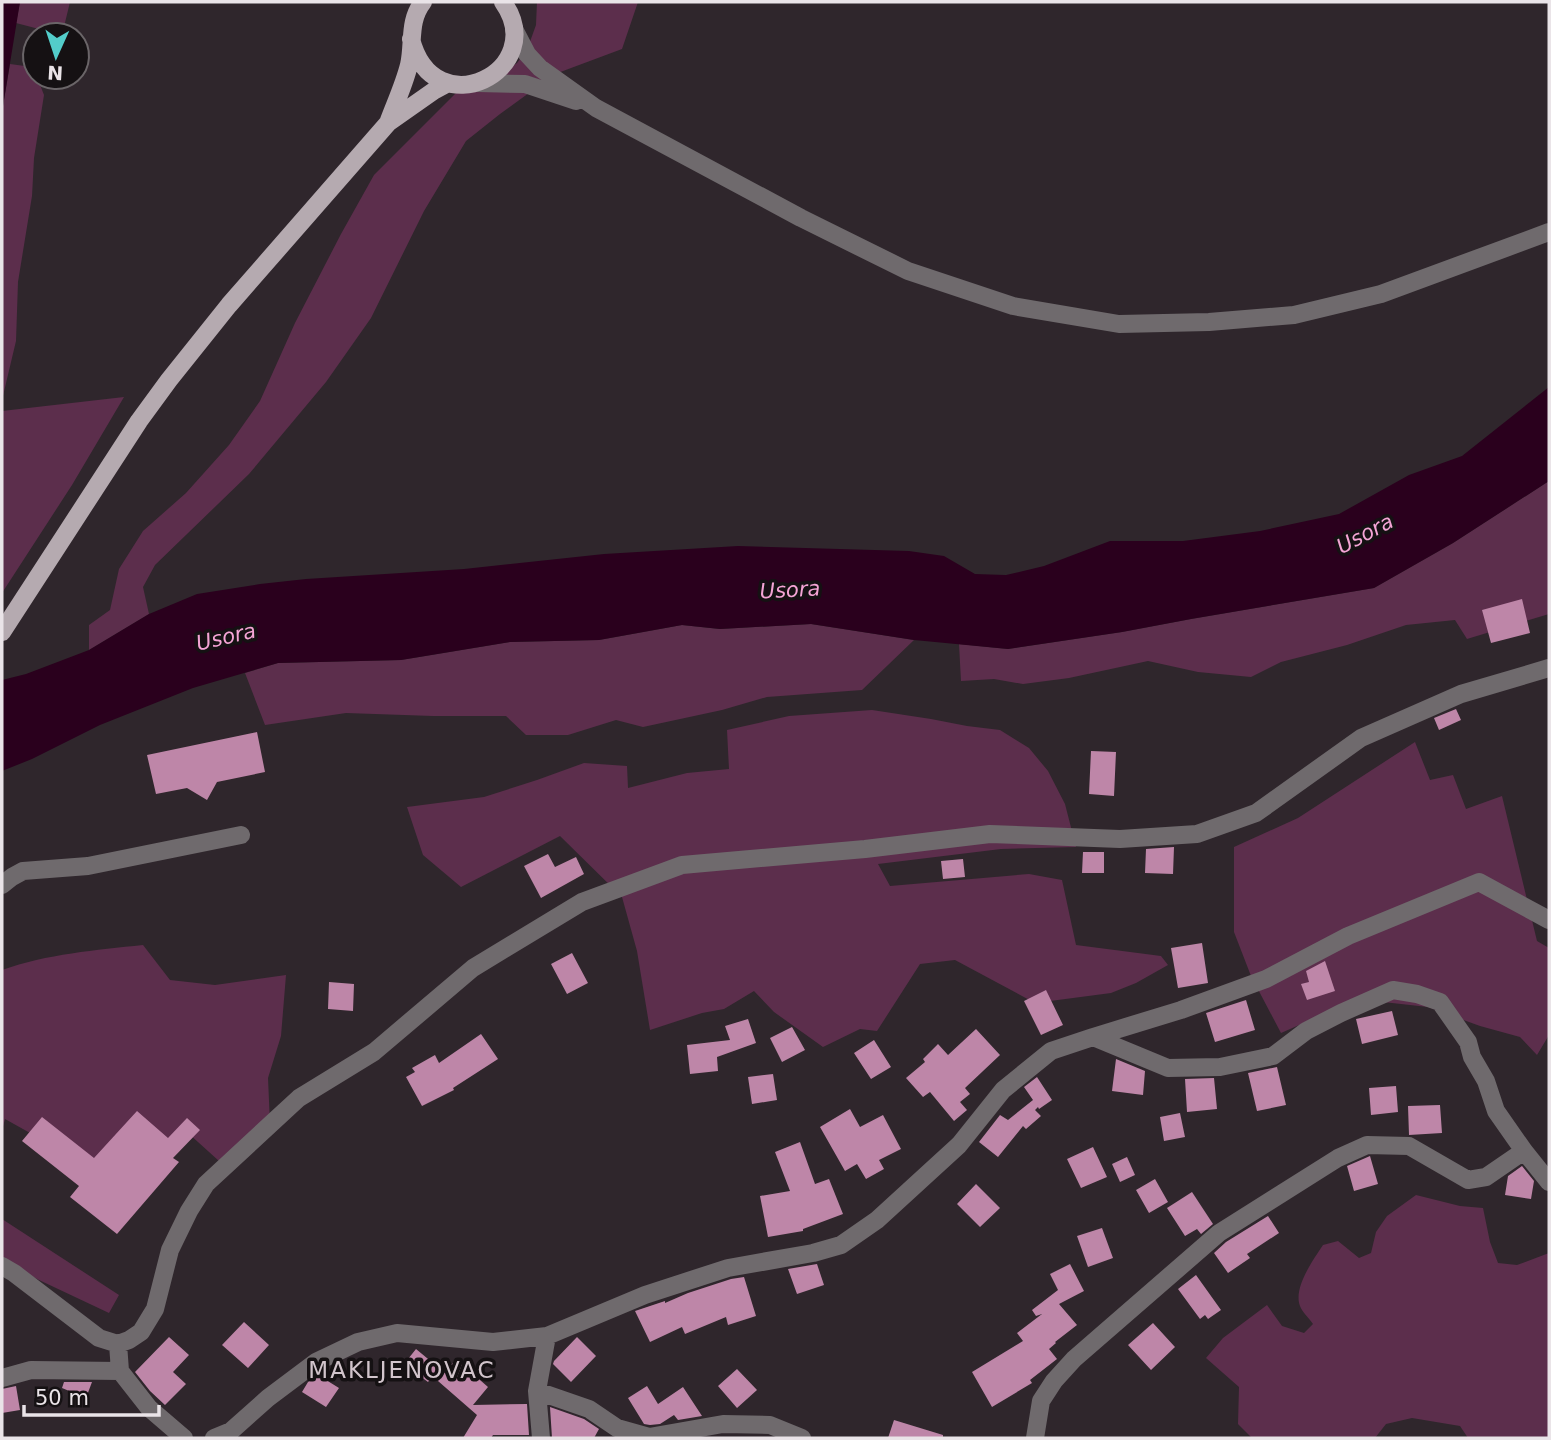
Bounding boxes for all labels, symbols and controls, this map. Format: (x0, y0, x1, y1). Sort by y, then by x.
north arrow (21, 21, 91, 91)
text: N (47, 62, 64, 84)
water label: Usora (1333, 509, 1397, 559)
water label: Usora (759, 576, 821, 604)
water label: Usora (194, 618, 258, 656)
district label: MAKLJENOVAC (308, 1357, 496, 1383)
scale bar (24, 1374, 159, 1418)
text: 50 m (35, 1386, 89, 1410)

